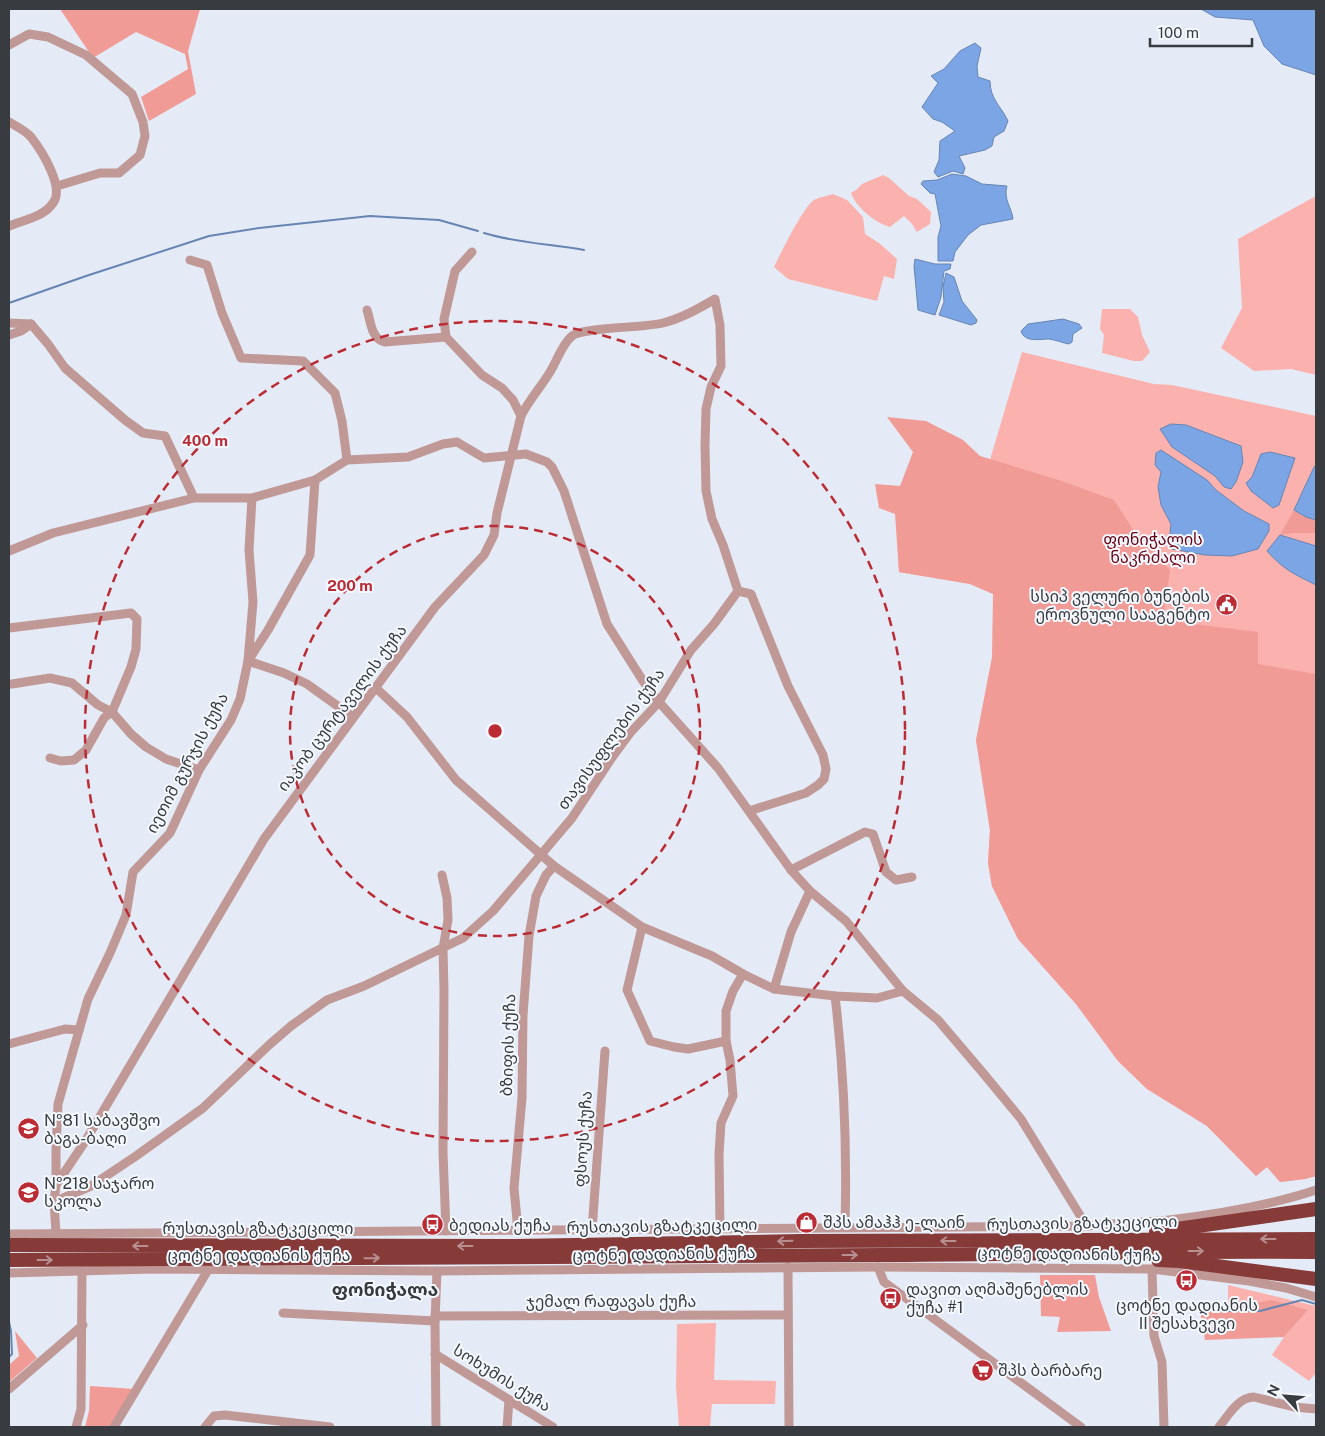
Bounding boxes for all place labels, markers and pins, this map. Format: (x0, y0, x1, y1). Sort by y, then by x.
place label: სსიპ ველური ბუნების ეროვნული სააგენტო (1030, 587, 1210, 625)
public building icon: სსიპ ველური ბუნების ეროვნული სააგენტო (1214, 593, 1238, 617)
centre of rings (486, 722, 504, 740)
place label: №81 საბავშვო ბაგა-ბაღი (44, 1111, 160, 1148)
school or university icon: №81 საბავშვო ბაგა-ბაღი (16, 1117, 40, 1141)
place label: №218 საჯარო სკოლა (44, 1174, 154, 1212)
school or university icon: №218 საჯარო სკოლა (16, 1180, 40, 1204)
shop icon: შპს ამაჰჰ ე-ლაინ (795, 1210, 819, 1234)
bus stop icon: ბედიას ქუჩა (421, 1213, 445, 1237)
place label: შპს ამაჰჰ ე-ლაინ (823, 1213, 965, 1233)
place label: ბედიას ქუჩა (449, 1216, 551, 1236)
bus stop icon: ცოტნე დადიანის II შესახვევი (1175, 1269, 1199, 1293)
place label: დავით აღმაშენებლის ქუჩა #1 (906, 1280, 1089, 1317)
bus stop icon: დავით აღმაშენებლის ქუჩა #1 (878, 1286, 902, 1310)
place label: ცოტნე დადიანის II შესახვევი (1116, 1296, 1258, 1333)
supermarket icon: შპს ბარბარე (970, 1358, 994, 1382)
place label: შპს ბარბარე (998, 1361, 1102, 1380)

